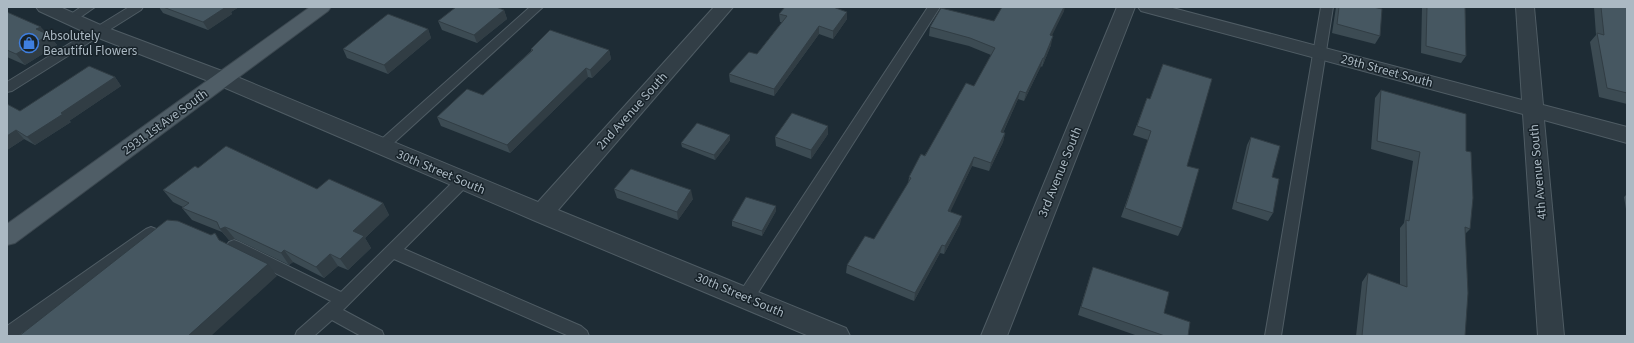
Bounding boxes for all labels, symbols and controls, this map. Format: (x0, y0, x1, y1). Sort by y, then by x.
place label: Absolutely Beautiful Flowers (43, 27, 138, 60)
shop icon: Absolutely Beautiful Flowers (18, 32, 40, 54)
street label: 29th Street South (1339, 50, 1435, 92)
street label: 2nd Avenue South (592, 68, 672, 154)
street label: 2931 1st Ave South (119, 85, 211, 159)
street label: 3rd Avenue South (1034, 124, 1086, 220)
street label: 4th Avenue South (1525, 124, 1551, 220)
street label: 30th Street South (394, 145, 488, 199)
street label: 30th Street South (693, 268, 787, 322)

